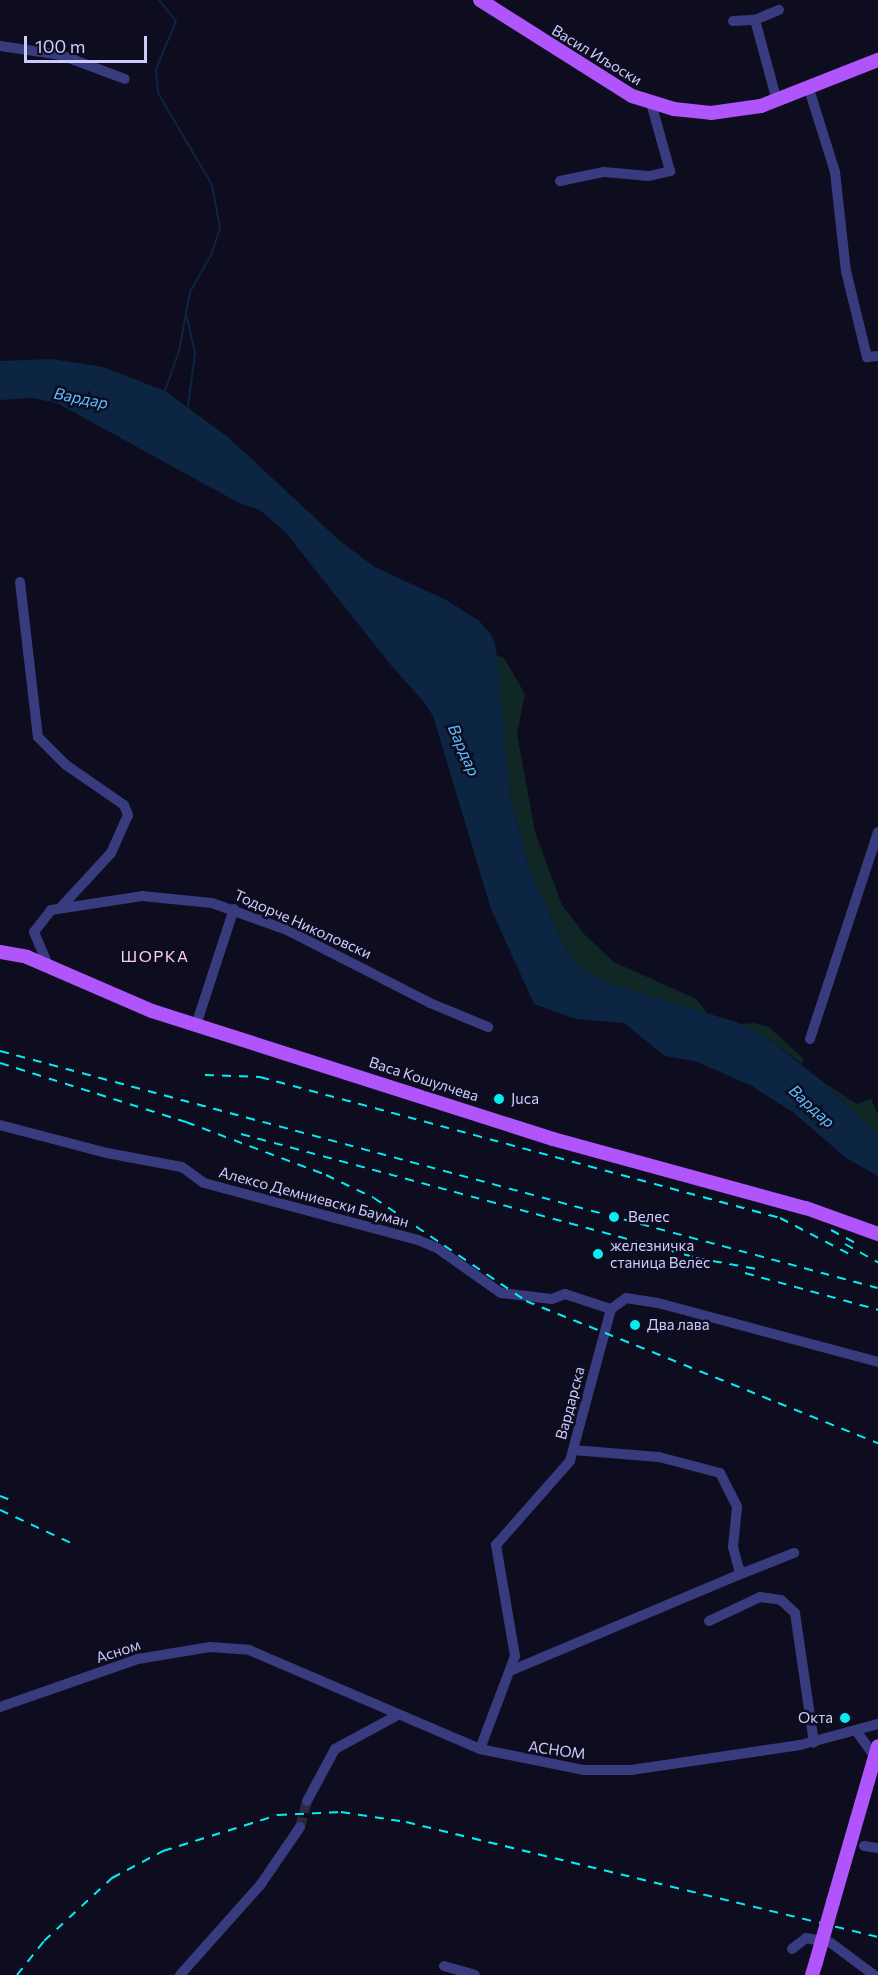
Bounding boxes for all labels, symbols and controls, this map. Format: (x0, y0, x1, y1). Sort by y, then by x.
street label: Васил Иљоски (549, 21, 645, 89)
scale bar (27, 24, 150, 62)
text: 100 m (35, 35, 85, 57)
water label: Вардар (52, 383, 110, 413)
water label: Вардар (444, 721, 484, 779)
street label: Тодорче Николовски (231, 886, 375, 962)
district label: ШОРКА (120, 946, 190, 966)
street label: Васа Кошулчева (367, 1053, 481, 1105)
water label: Вардар (785, 1080, 839, 1132)
place label: Juca (511, 1090, 539, 1108)
marker: Juca (492, 1092, 506, 1106)
street label: Алексо Демниевски Бауман (217, 1163, 411, 1231)
marker: Велес (605, 1208, 623, 1226)
place label: Велес (628, 1208, 670, 1226)
place label: железничка станица Велес (610, 1236, 710, 1271)
marker: железничка станица Велес (591, 1247, 605, 1261)
place label: Два лава (647, 1316, 710, 1334)
marker: Два лава (628, 1318, 642, 1332)
street label: Вардарска (552, 1365, 588, 1441)
street label: Асном (94, 1635, 142, 1667)
place label: Окта (798, 1709, 833, 1727)
marker: Окта (838, 1711, 852, 1725)
street label: АСНОМ (527, 1737, 587, 1763)

